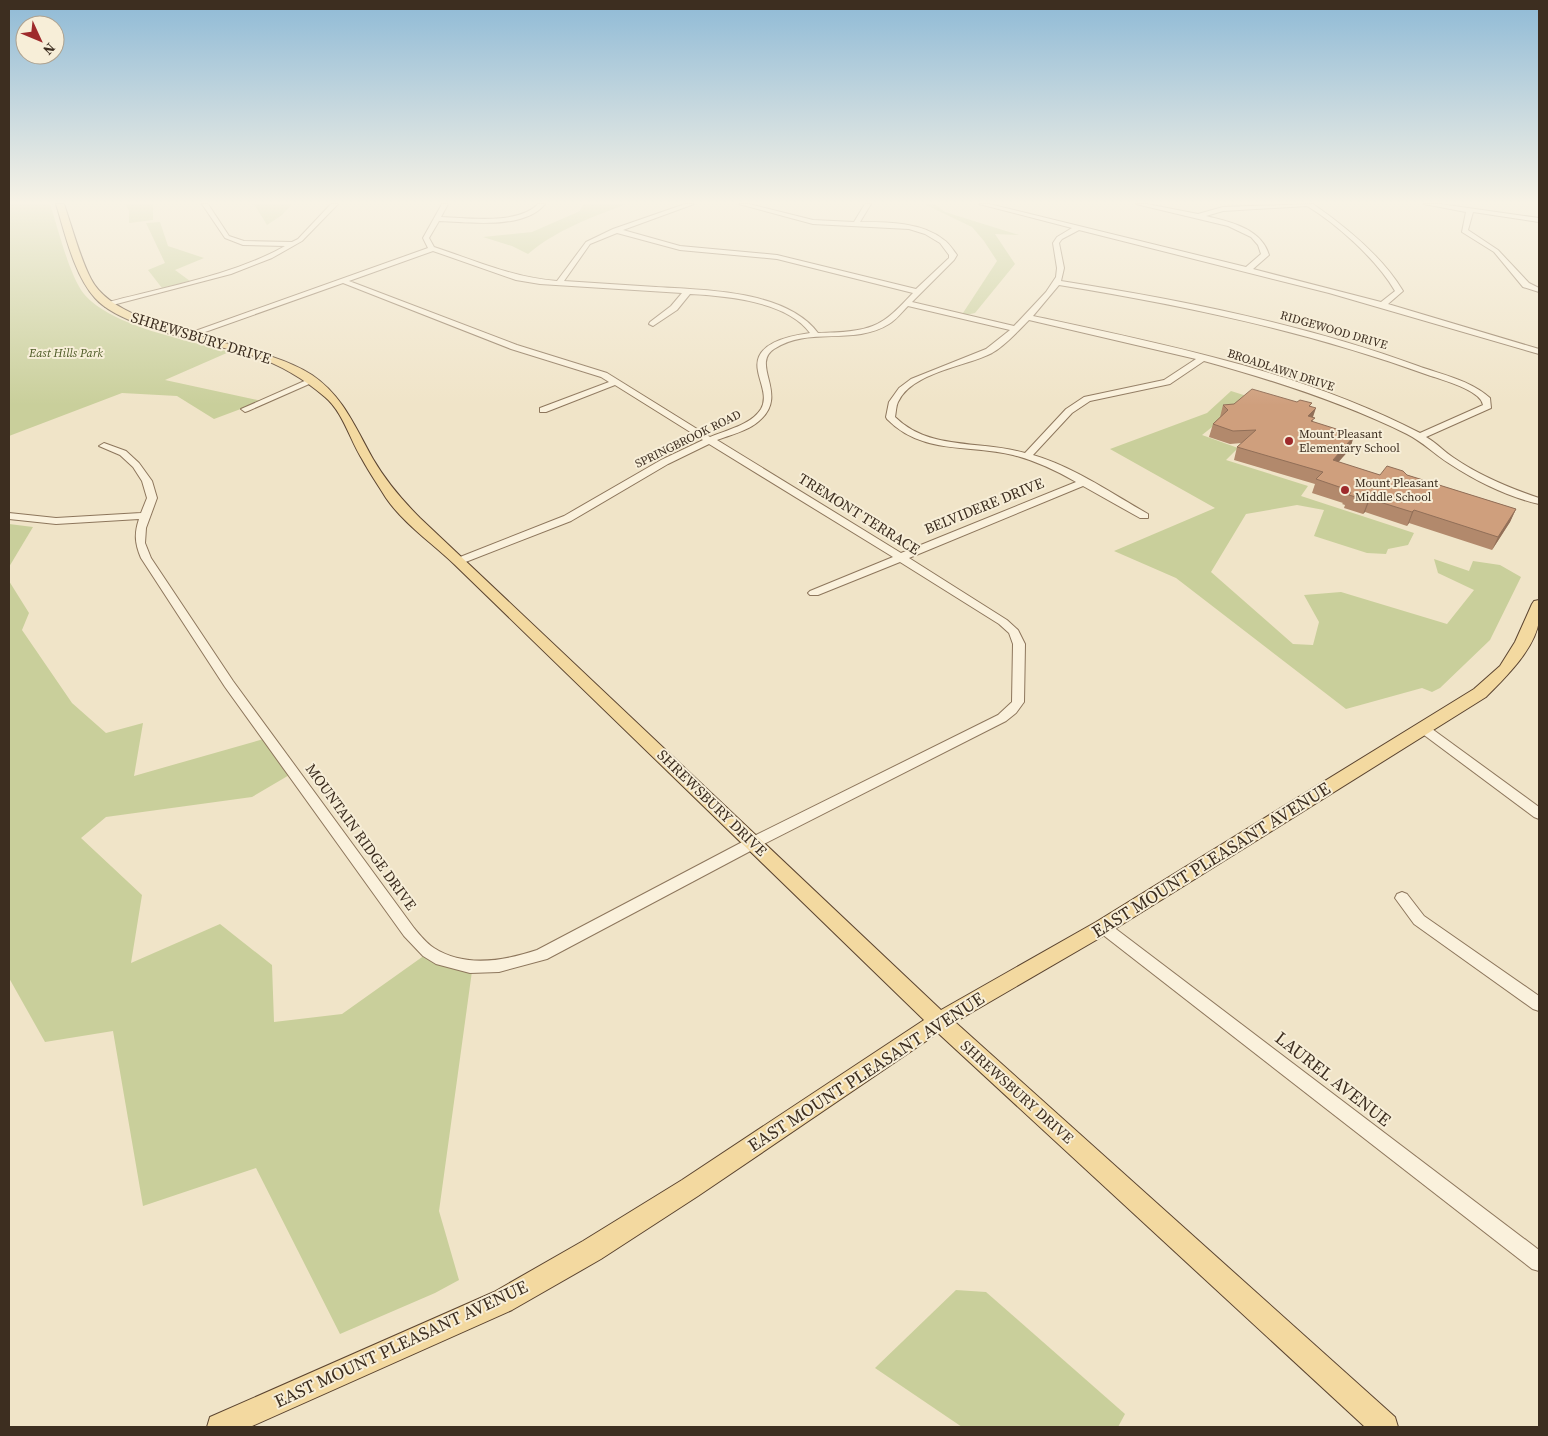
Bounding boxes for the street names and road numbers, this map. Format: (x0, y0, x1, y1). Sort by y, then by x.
street label: SHREWSBURY DRIVE (129, 306, 274, 369)
street label: RIDGEWOOD DRIVE (1278, 307, 1390, 353)
street label: BROADLAWN DRIVE (1225, 345, 1337, 395)
street label: SPRINGBROOK ROAD (632, 406, 744, 472)
street label: TREMONT TERRACE (794, 468, 924, 560)
street label: BELVIDERE DRIVE (921, 472, 1047, 539)
street label: SHREWSBURY DRIVE (653, 745, 772, 861)
street label: MOUNTAIN RIDGE DRIVE (301, 759, 422, 914)
street label: EAST MOUNT PLEASANT AVENUE (1087, 775, 1335, 944)
street label: EAST MOUNT PLEASANT AVENUE (743, 986, 989, 1158)
street label: LAUREL AVENUE (1270, 1025, 1397, 1132)
street label: SHREWSBURY DRIVE (956, 1035, 1078, 1148)
street label: EAST MOUNT PLEASANT AVENUE (270, 1274, 532, 1413)

